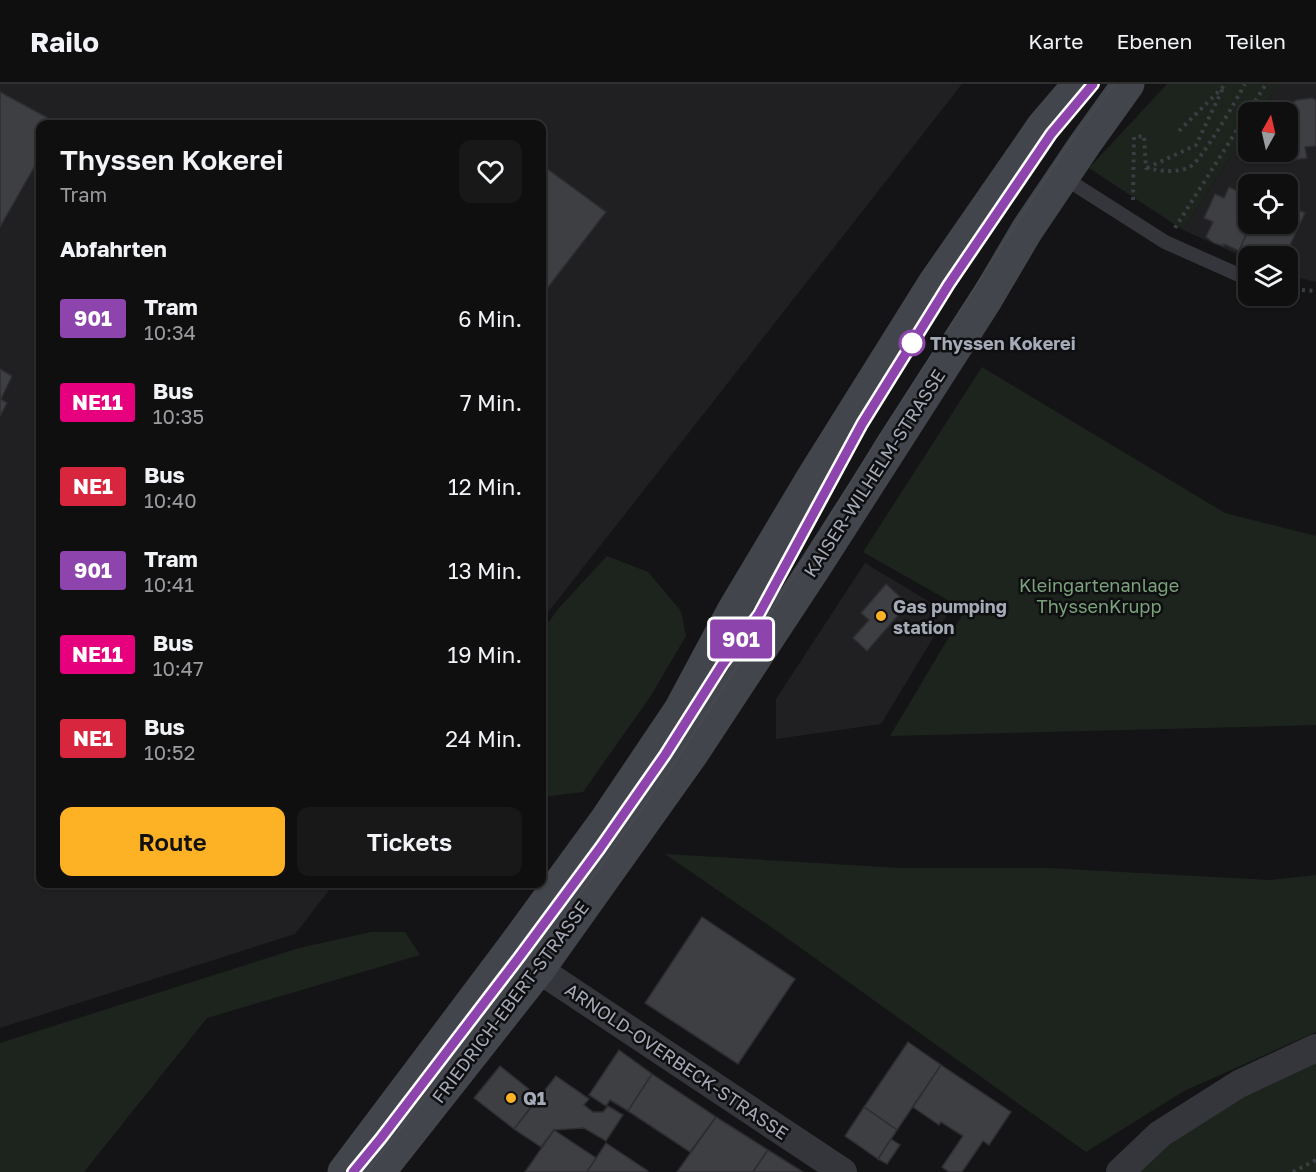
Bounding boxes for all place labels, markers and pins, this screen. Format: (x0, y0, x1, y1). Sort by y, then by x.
marker: Thyssen Kokerei (899, 330, 925, 356)
place label: Thyssen Kokerei (930, 332, 1076, 354)
place label: Gas pumping station (893, 595, 1007, 638)
marker: Gas pumping station (874, 609, 888, 623)
place label: Q1 (523, 1087, 546, 1109)
marker: Q1 (504, 1091, 518, 1105)

